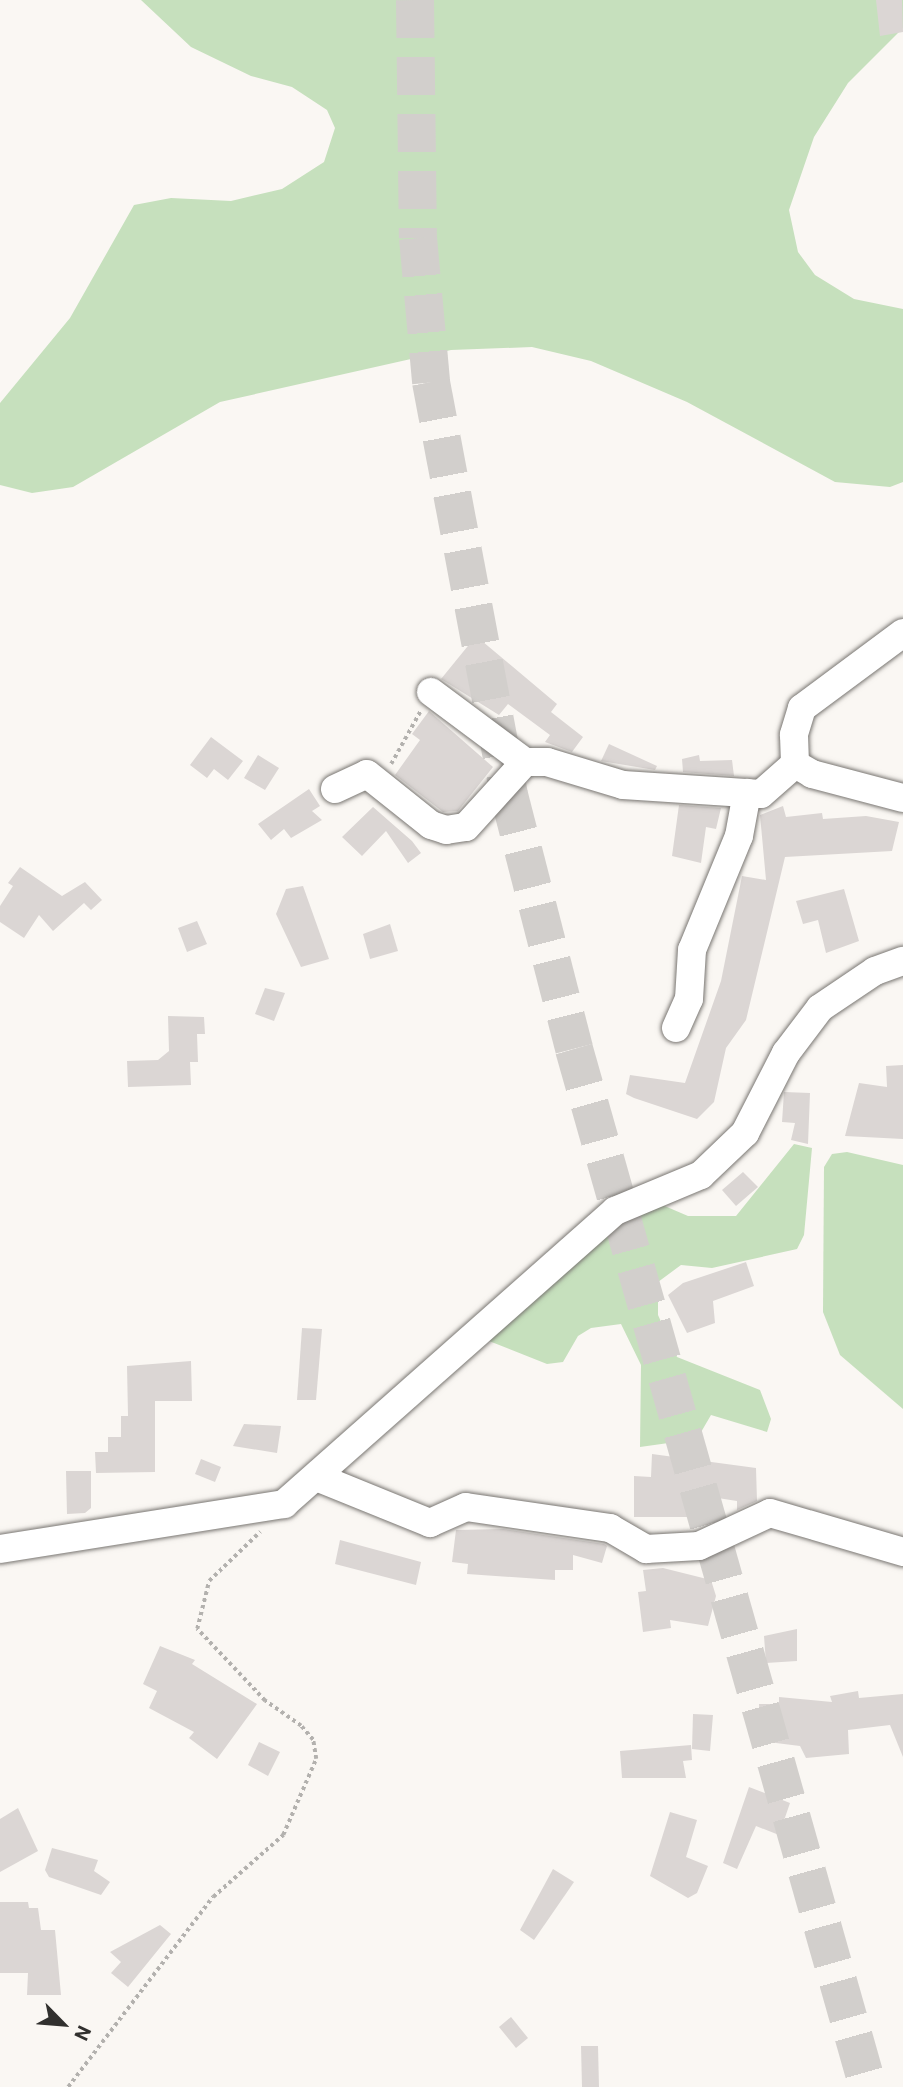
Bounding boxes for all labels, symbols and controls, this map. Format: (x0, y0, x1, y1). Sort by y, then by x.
north arrow (28, 1989, 98, 2059)
text: N (69, 2022, 96, 2044)

